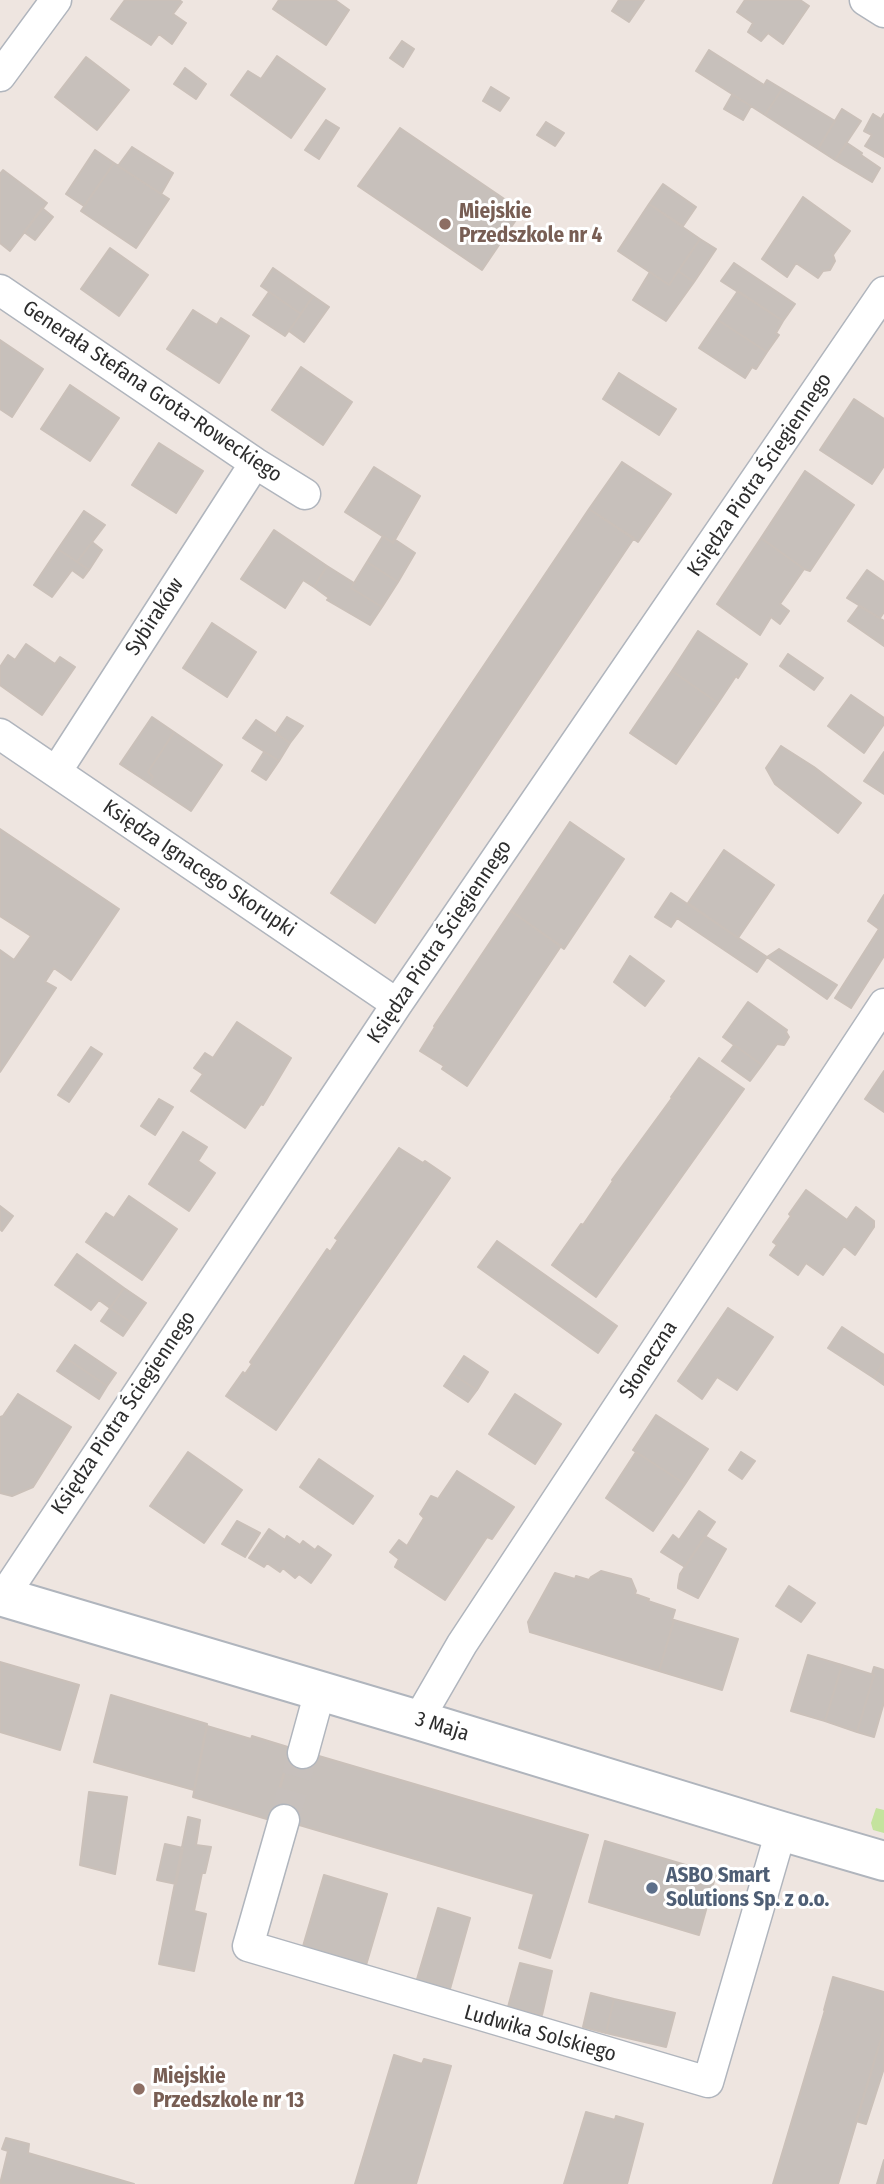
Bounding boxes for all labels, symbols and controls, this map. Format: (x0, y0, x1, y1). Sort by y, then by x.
place label: Miejskie Przedszkole nr 4 (459, 199, 602, 249)
marker: Miejskie Przedszkole nr 4 (437, 216, 453, 232)
street label: Generała Stefana Grota-Roweckiego (18, 296, 286, 488)
street label: Księdza Piotra Ściegiennego (682, 368, 838, 582)
street label: Sybiraków (121, 573, 189, 661)
street label: Księdza Ignacego Skorupki (98, 795, 300, 943)
street label: Księdza Piotra Ściegiennego (362, 835, 518, 1049)
street label: Księdza Piotra Ściegiennego (46, 1306, 202, 1520)
street label: Słoneczna (615, 1316, 683, 1404)
street label: 3 Maja (412, 1707, 472, 1747)
place label: ASBO Smart Solutions Sp. z o.o. (666, 1863, 829, 1913)
marker: ASBO Smart Solutions Sp. z o.o. (644, 1880, 660, 1896)
street label: Ludwika Solskiego (461, 2000, 619, 2068)
place label: Miejskie Przedszkole nr 13 (153, 2064, 304, 2114)
marker: Miejskie Przedszkole nr 13 (131, 2081, 147, 2097)

